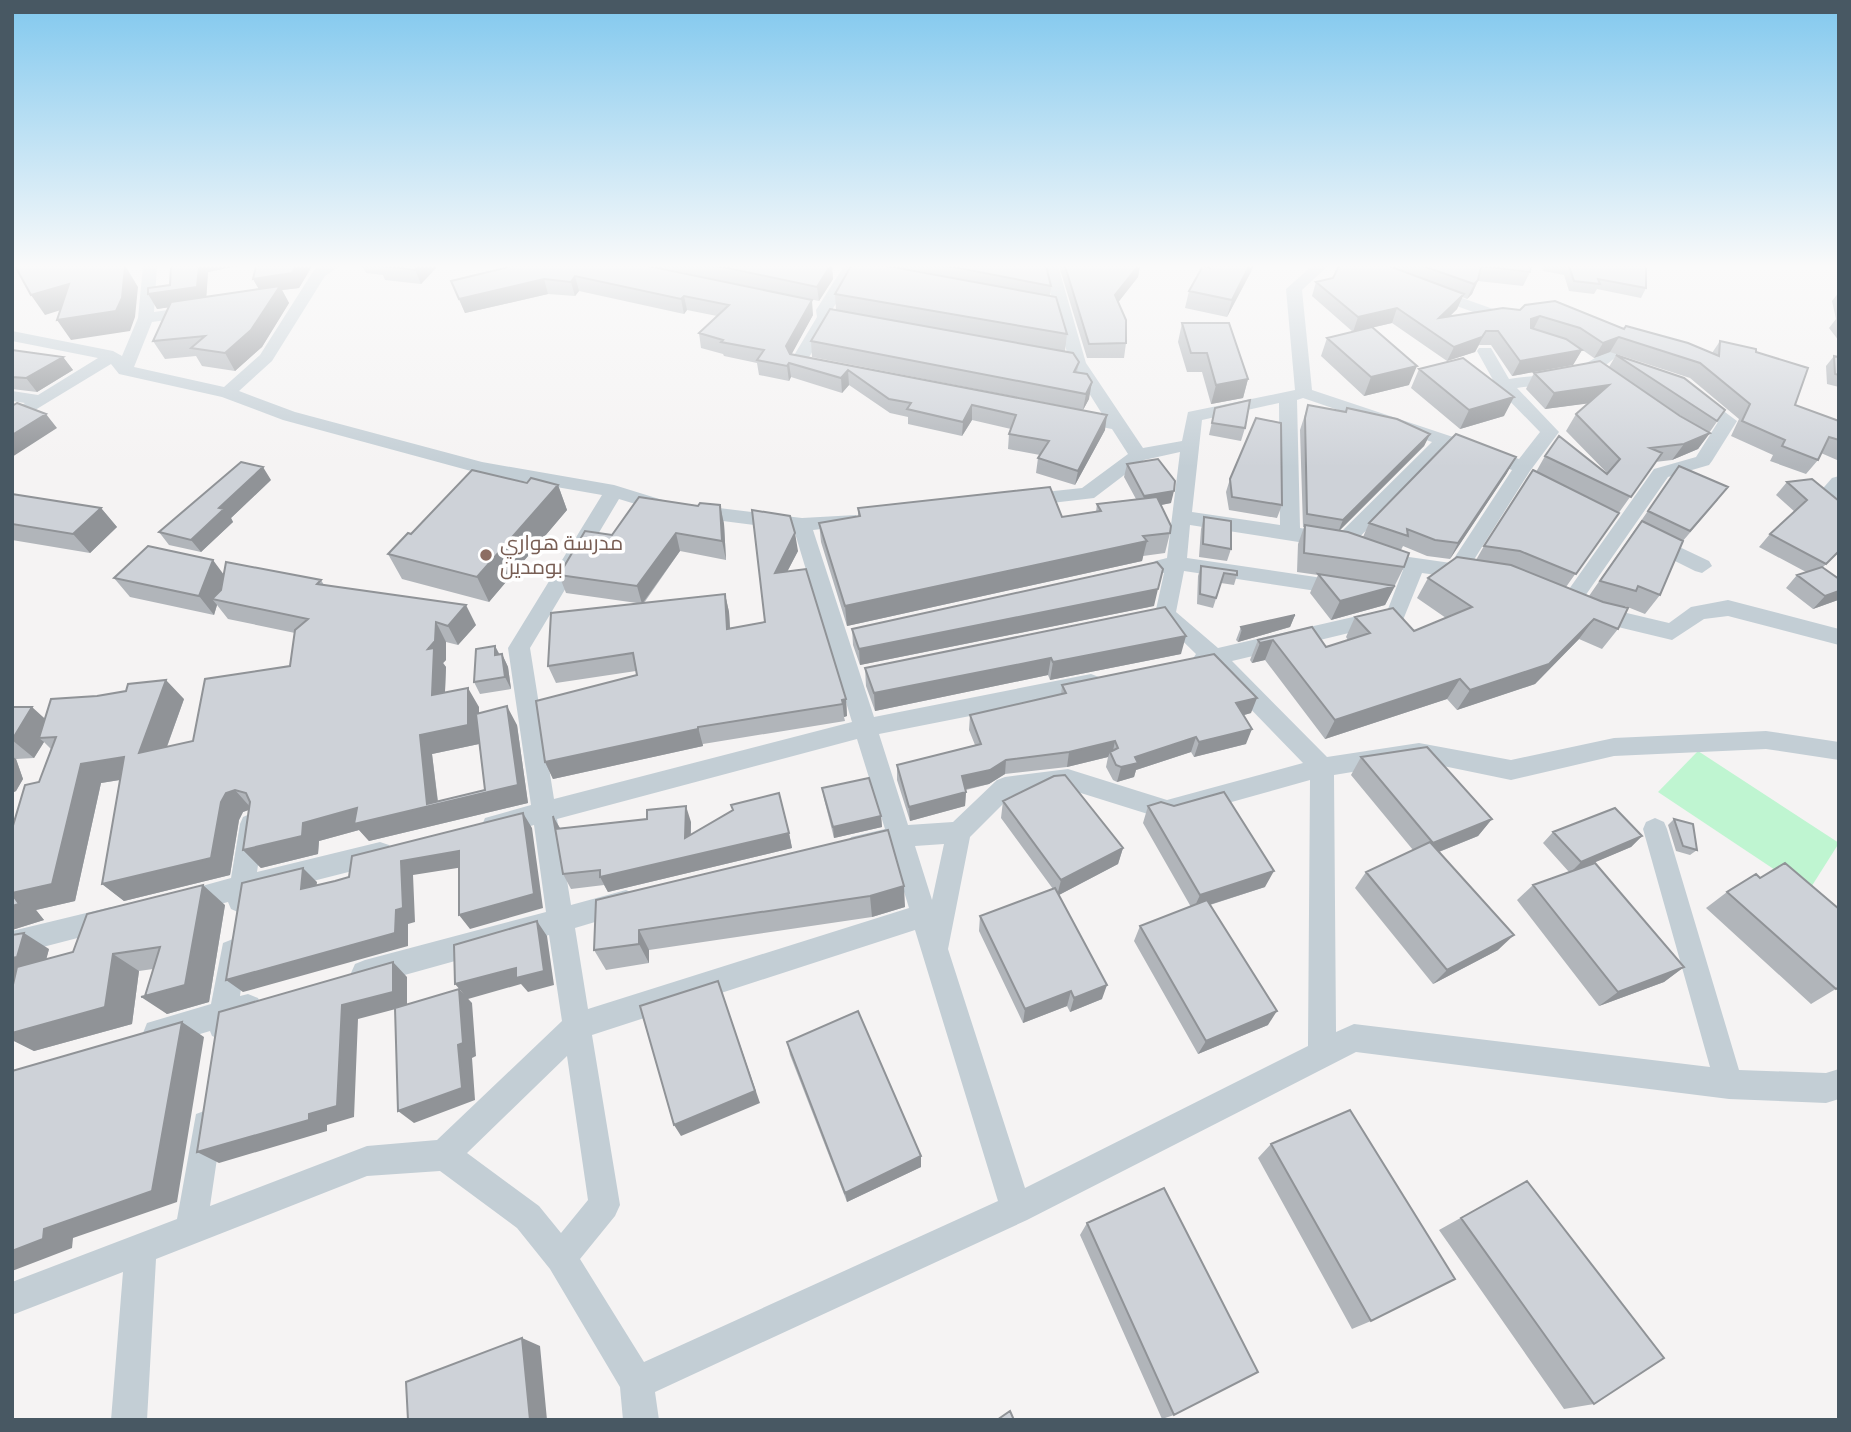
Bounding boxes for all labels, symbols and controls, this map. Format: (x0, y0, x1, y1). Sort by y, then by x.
place label: مدرسة هواري بومدين (500, 529, 623, 580)
marker: مدرسة هواري بومدين (478, 547, 494, 563)

